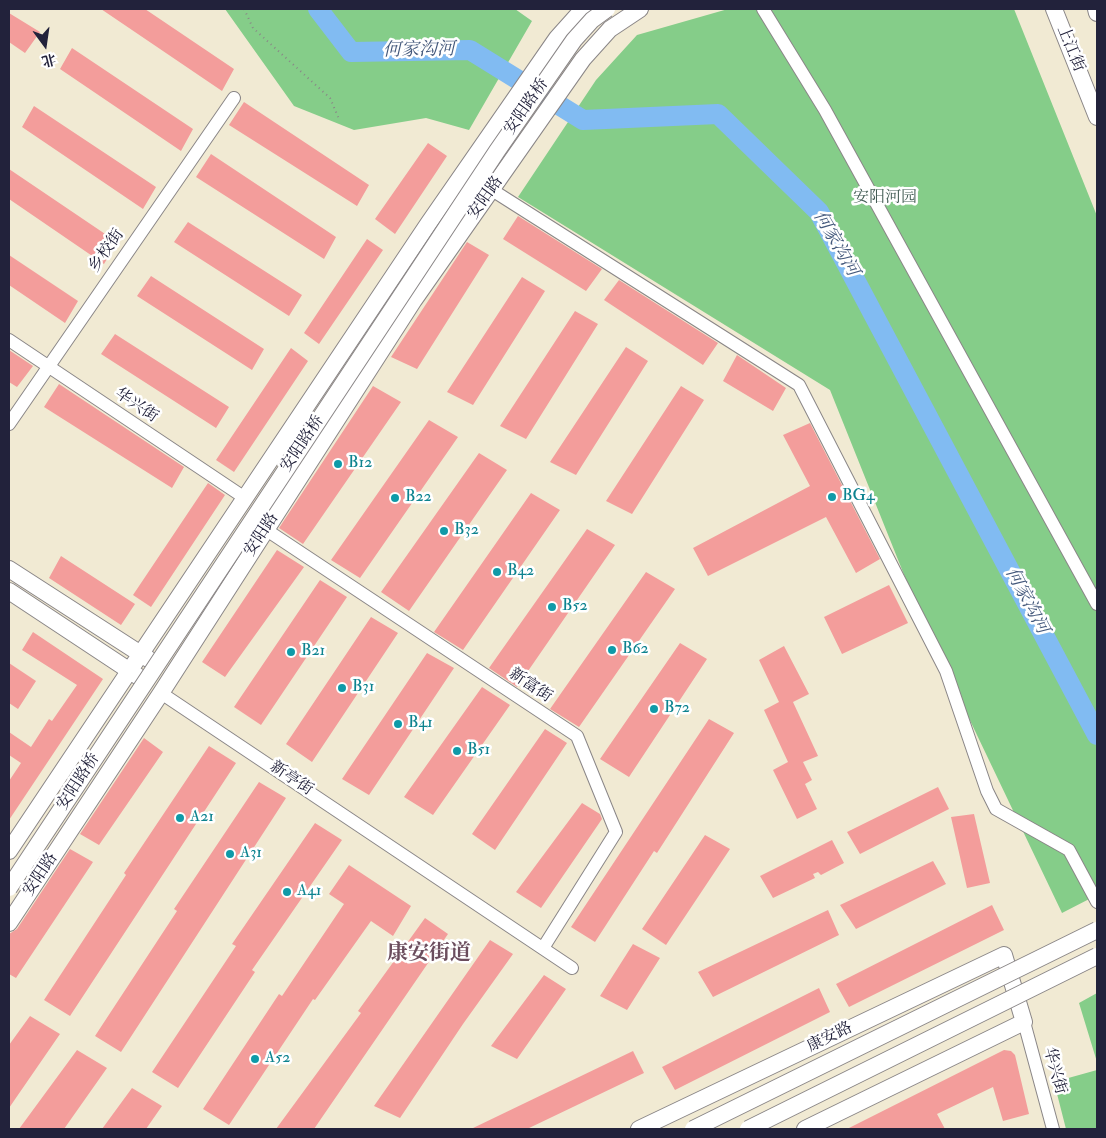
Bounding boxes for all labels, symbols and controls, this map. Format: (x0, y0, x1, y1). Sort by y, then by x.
north arrow (20, 20, 70, 70)
street label: 上江街 (1052, 23, 1088, 75)
water label: 何家沟河 (383, 40, 455, 62)
text: 北 (40, 50, 58, 70)
street label: 安阳路桥 (501, 75, 553, 139)
street label: 安阳路 (464, 173, 508, 223)
park label: 安阳河园 (853, 189, 917, 209)
water label: 何家沟河 (808, 207, 862, 281)
street label: 乡校街 (85, 226, 129, 276)
street label: 华兴街 (111, 385, 161, 427)
street label: 安阳路桥 (277, 412, 329, 476)
place label: B12 (348, 454, 372, 474)
marker: B12 (332, 458, 344, 470)
place label: BG4 (842, 487, 875, 507)
place label: B22 (405, 488, 432, 508)
marker: BG4 (826, 491, 838, 503)
marker: B22 (389, 492, 401, 504)
street label: 安阳路 (241, 510, 283, 560)
place label: B32 (454, 521, 479, 541)
marker: B32 (438, 525, 450, 537)
place label: B42 (507, 562, 534, 582)
water label: 何家沟河 (1000, 564, 1052, 638)
marker: B42 (491, 566, 503, 578)
place label: B52 (562, 597, 588, 617)
marker: B52 (546, 601, 558, 613)
place label: B62 (622, 640, 649, 660)
place label: B21 (301, 642, 325, 662)
marker: B62 (606, 644, 618, 656)
marker: B21 (285, 646, 297, 658)
street label: 新富街 (505, 665, 555, 707)
place label: B31 (352, 678, 374, 698)
marker: B31 (336, 682, 348, 694)
place label: B72 (664, 699, 690, 719)
marker: B72 (648, 703, 660, 715)
place label: B41 (408, 714, 433, 734)
marker: B41 (392, 718, 404, 730)
place label: B51 (467, 741, 490, 761)
marker: B51 (451, 745, 463, 757)
street label: 安阳路桥 (54, 750, 104, 814)
street label: 新亭街 (266, 758, 316, 800)
place label: A21 (190, 808, 214, 828)
marker: A21 (174, 812, 186, 824)
place label: A31 (240, 844, 262, 864)
marker: A31 (224, 848, 236, 860)
street label: 安阳路 (20, 850, 62, 900)
place label: A41 (297, 882, 322, 902)
marker: A41 (281, 886, 293, 898)
district label: 康安街道 (387, 941, 471, 967)
street label: 康安路 (804, 1019, 856, 1057)
street label: 华兴街 (1039, 1045, 1069, 1097)
place label: A52 (265, 1049, 290, 1069)
marker: A52 (249, 1053, 261, 1065)

